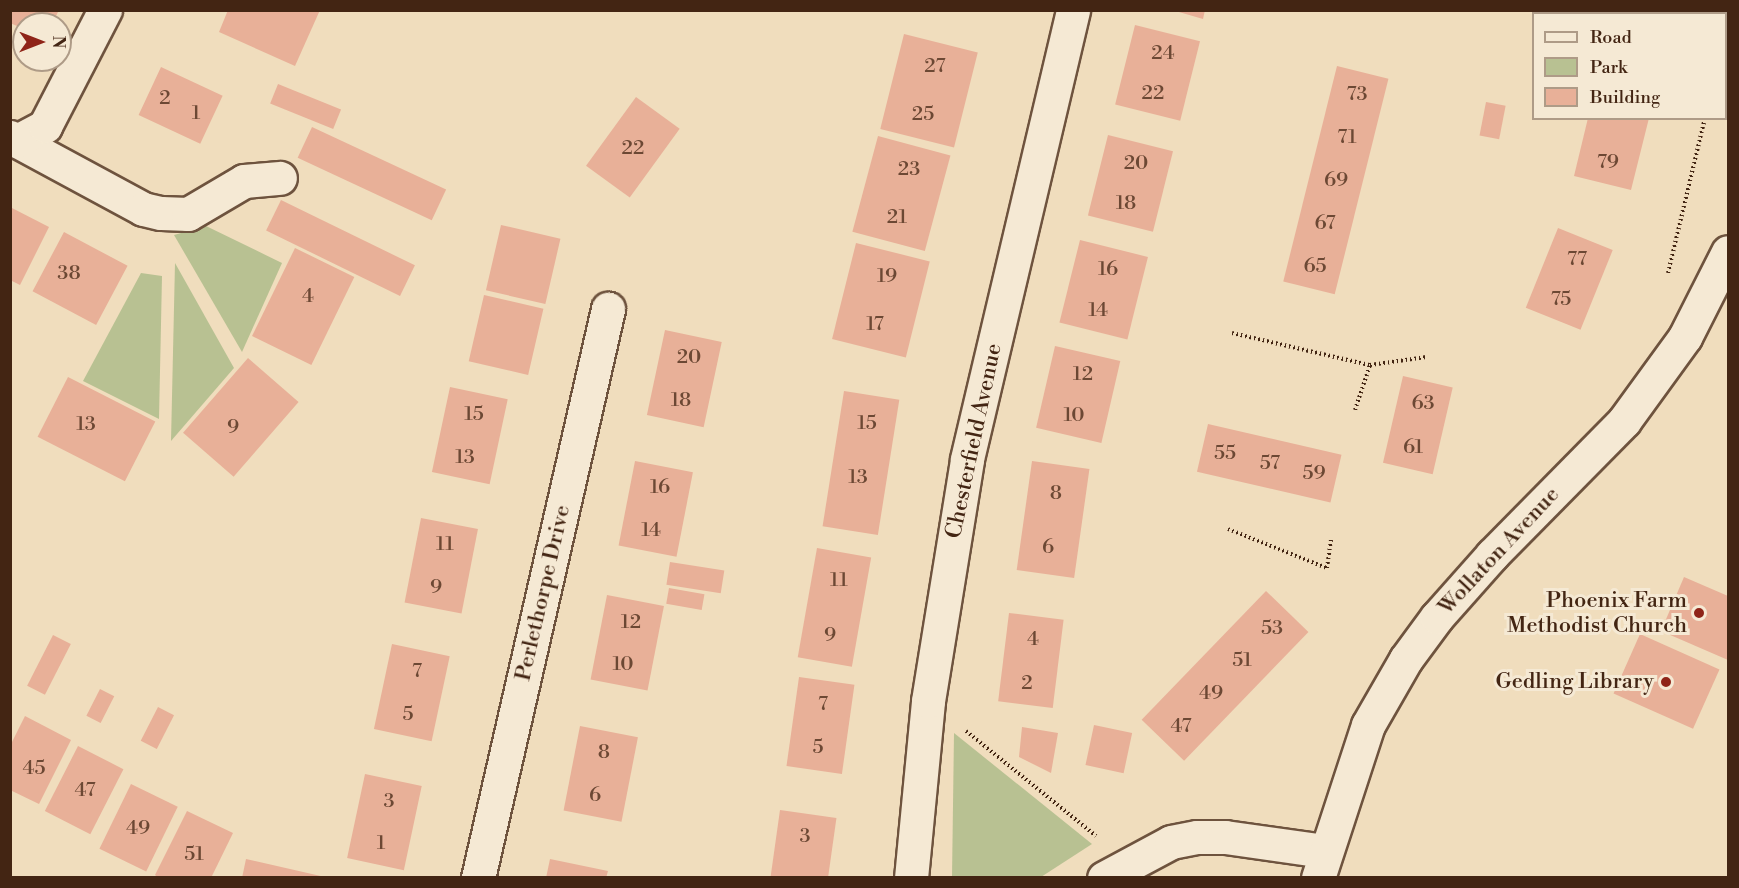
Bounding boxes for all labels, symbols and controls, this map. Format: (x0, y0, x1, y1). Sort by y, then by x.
north arrow (12, 12, 72, 72)
legend (1532, 12, 1727, 120)
text: Road (1590, 26, 1632, 49)
text: N (48, 36, 68, 48)
house number: 24 (1151, 41, 1175, 65)
house number: 27 (924, 54, 946, 78)
text: Park (1590, 56, 1627, 79)
house number: 22 (1142, 81, 1164, 105)
house number: 73 (1347, 82, 1367, 106)
house number: 2 (159, 86, 171, 110)
text: Building (1590, 86, 1660, 109)
house number: 1 (192, 101, 200, 125)
house number: 25 (912, 102, 934, 126)
house number: 71 (1337, 125, 1357, 149)
house number: 22 (622, 136, 644, 160)
house number: 79 (1597, 150, 1619, 174)
house number: 20 (1124, 151, 1148, 175)
house number: 23 (898, 157, 920, 181)
house number: 69 (1324, 168, 1348, 192)
house number: 18 (1116, 191, 1136, 215)
house number: 21 (887, 205, 907, 229)
house number: 67 (1314, 211, 1336, 235)
house number: 77 (1567, 247, 1587, 271)
house number: 65 (1303, 254, 1327, 278)
house number: 16 (1098, 257, 1118, 281)
house number: 38 (57, 261, 81, 285)
house number: 19 (877, 264, 897, 288)
house number: 4 (302, 284, 314, 308)
house number: 75 (1551, 287, 1571, 311)
house number: 14 (1088, 298, 1108, 322)
house number: 17 (866, 312, 884, 336)
street label: Chesterfield Avenue (940, 341, 1008, 541)
house number: 20 (677, 345, 701, 369)
house number: 12 (1073, 362, 1093, 386)
house number: 18 (671, 388, 691, 412)
house number: 63 (1411, 391, 1435, 415)
house number: 15 (464, 402, 484, 426)
house number: 10 (1063, 403, 1085, 427)
house number: 15 (857, 411, 877, 435)
house number: 13 (76, 412, 96, 436)
house number: 9 (227, 415, 239, 439)
house number: 61 (1403, 435, 1423, 459)
house number: 55 (1214, 441, 1236, 465)
house number: 13 (455, 445, 475, 469)
house number: 57 (1260, 451, 1280, 475)
house number: 59 (1302, 461, 1326, 485)
house number: 13 (848, 465, 868, 489)
house number: 16 (650, 475, 670, 499)
house number: 8 (1050, 481, 1062, 505)
street label: Wollaton Avenue (1433, 482, 1565, 620)
street label: Perlethorpe Drive (510, 503, 576, 683)
house number: 14 (641, 518, 661, 542)
house number: 11 (436, 532, 454, 556)
house number: 6 (1042, 535, 1054, 559)
house number: 11 (830, 568, 848, 592)
house number: 9 (430, 575, 442, 599)
place label: Phoenix Farm Methodist Church (1507, 587, 1687, 638)
marker: Phoenix Farm Methodist Church (1692, 606, 1706, 620)
house number: 12 (621, 610, 641, 634)
house number: 53 (1261, 616, 1283, 640)
house number: 9 (824, 623, 836, 647)
house number: 4 (1027, 627, 1039, 651)
house number: 51 (1232, 648, 1252, 672)
house number: 10 (612, 652, 634, 676)
house number: 7 (412, 659, 422, 683)
place label: Gedling Library (1495, 669, 1654, 695)
house number: 2 (1021, 671, 1033, 695)
marker: Gedling Library (1659, 675, 1673, 689)
house number: 49 (1199, 681, 1223, 705)
house number: 7 (818, 692, 828, 716)
house number: 5 (402, 702, 414, 726)
house number: 47 (1170, 714, 1192, 738)
house number: 5 (812, 735, 824, 759)
house number: 8 (598, 740, 610, 764)
house number: 45 (23, 756, 45, 780)
house number: 47 (74, 778, 96, 802)
house number: 6 (589, 783, 601, 807)
house number: 3 (383, 789, 395, 813)
house number: 49 (126, 816, 150, 840)
house number: 3 (799, 824, 811, 848)
house number: 1 (377, 831, 385, 855)
house number: 51 (184, 842, 204, 866)

